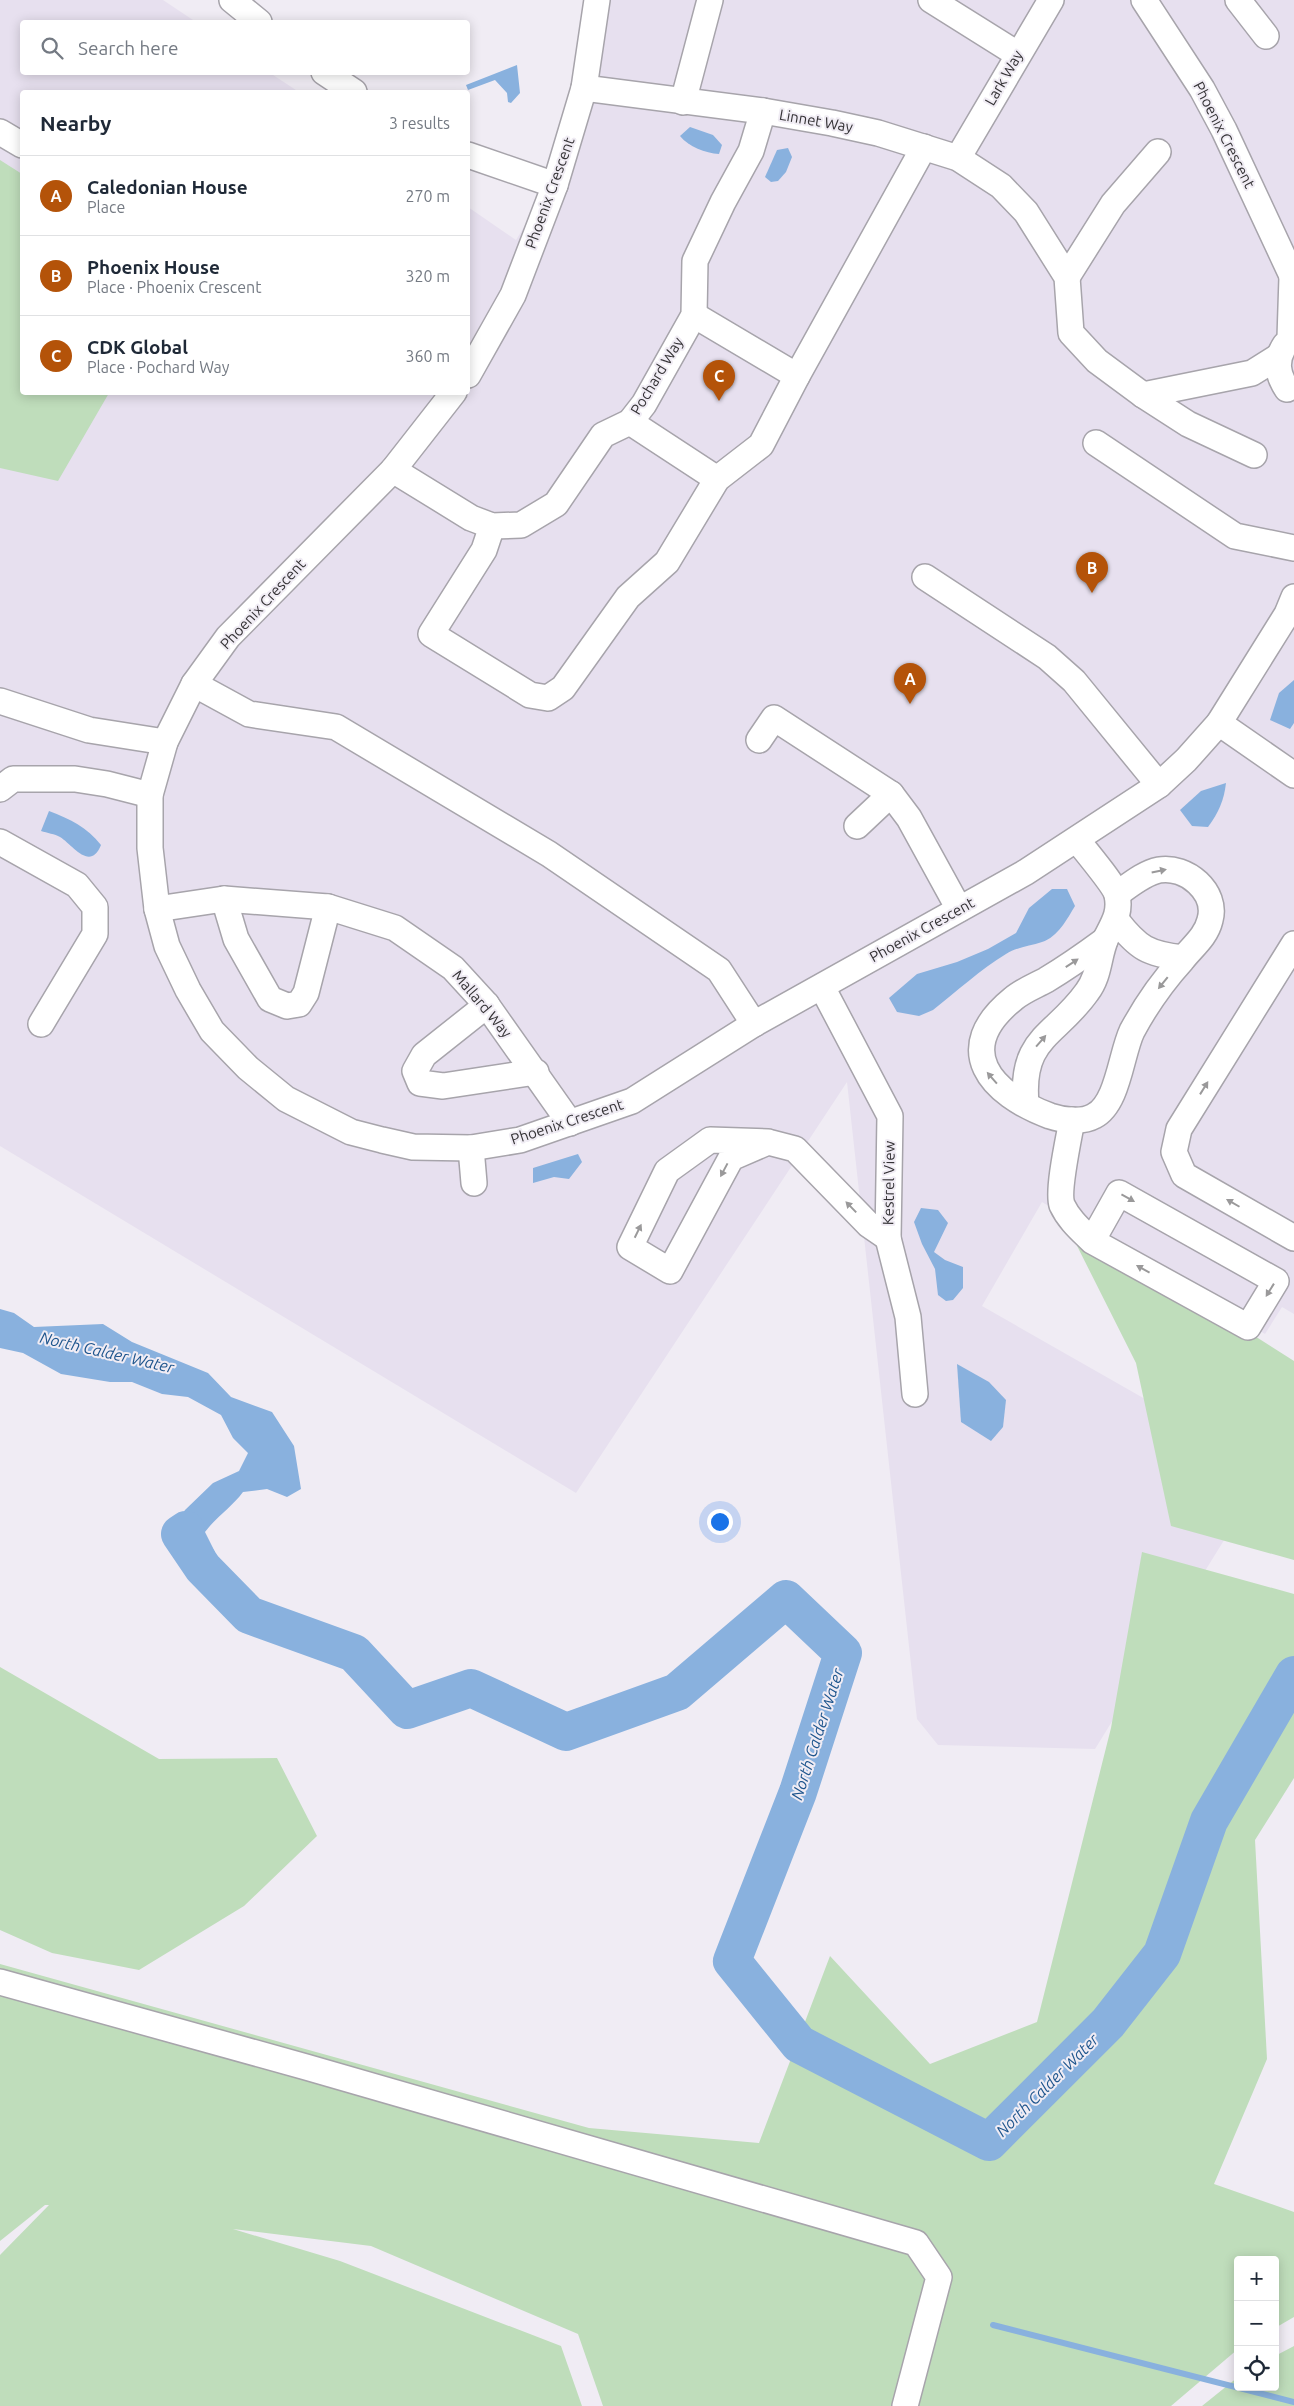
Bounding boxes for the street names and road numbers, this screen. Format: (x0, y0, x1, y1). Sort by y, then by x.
street label: Lark Way (981, 47, 1026, 108)
street label: Phoenix Crescent (1190, 79, 1259, 191)
street label: Linnet Way (778, 106, 854, 135)
street label: Phoenix Crescent (522, 135, 578, 251)
street label: Pochard Way (627, 334, 686, 418)
street label: Phoenix Crescent (216, 555, 309, 652)
street label: Phoenix Crescent (866, 894, 977, 965)
street label: Mallard Way (449, 967, 515, 1041)
street label: Phoenix Crescent (509, 1095, 625, 1148)
street label: Kestrel View (879, 1140, 898, 1225)

